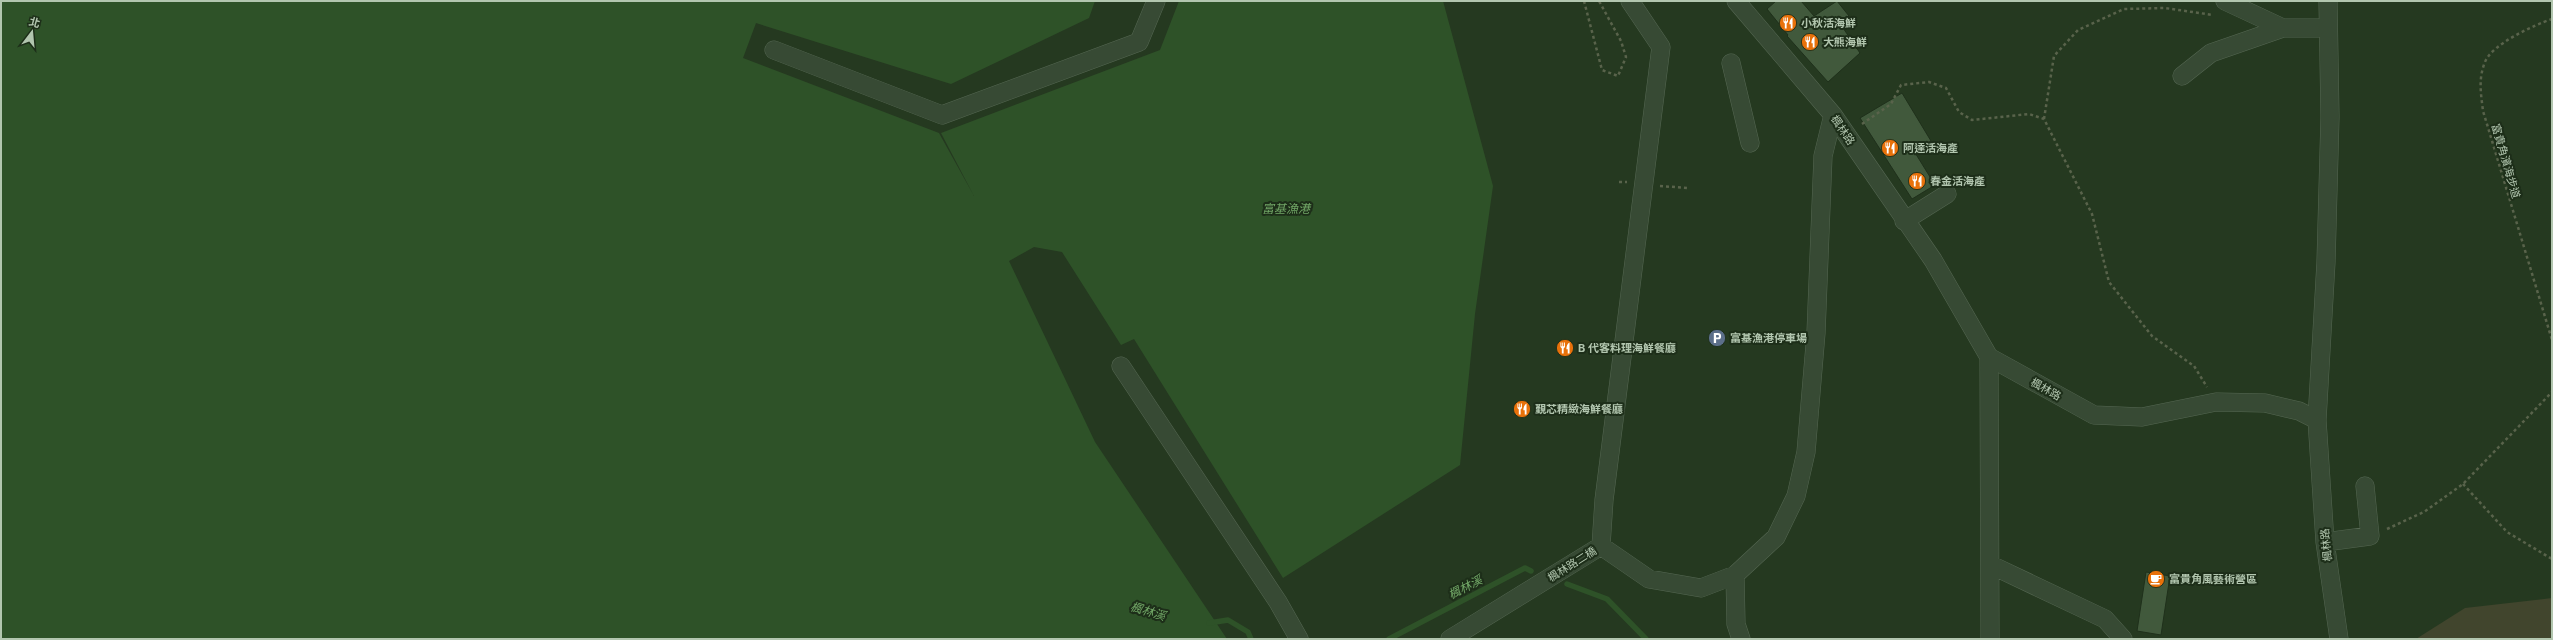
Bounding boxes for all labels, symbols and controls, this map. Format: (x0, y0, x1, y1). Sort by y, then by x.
north arrow (12, 12, 52, 52)
restaurant icon: 小秋活海鮮 (1778, 13, 1798, 33)
text: 北 (28, 14, 42, 31)
place label: 小秋活海鮮 (1801, 16, 1856, 30)
restaurant icon: 大熊海鮮 (1800, 32, 1820, 52)
place label: 大熊海鮮 (1823, 35, 1867, 49)
street label: 楓林路 (1828, 112, 1858, 148)
street label: 富貴角濱海步道 (2489, 122, 2523, 200)
restaurant icon: 阿達活海產 (1880, 138, 1900, 158)
place label: 阿達活海產 (1903, 141, 1958, 155)
restaurant icon: 春金活海產 (1907, 171, 1927, 191)
place label: 春金活海產 (1930, 174, 1985, 188)
water label: 富基漁港 (1262, 201, 1312, 216)
parking icon: 富基漁港停車場 (1707, 328, 1727, 348)
place label: 富基漁港停車場 (1730, 331, 1807, 345)
restaurant icon: B 代客料理海鮮餐廳 (1555, 338, 1575, 358)
place label: B 代客料理海鮮餐廳 (1578, 341, 1676, 355)
street label: 楓林路 (2028, 375, 2064, 403)
restaurant icon: 覲芯精緻海鮮餐廳 (1512, 399, 1532, 419)
place label: 覲芯精緻海鮮餐廳 (1535, 402, 1623, 416)
street label: 楓林路 (2317, 528, 2335, 562)
street label: 楓林路二橋 (1545, 543, 1599, 585)
cafe icon: 富貴角風藝術營區 (2146, 569, 2166, 589)
water label: 楓林溪 (1446, 571, 1486, 602)
place label: 富貴角風藝術營區 (2169, 572, 2257, 586)
water label: 楓林溪 (1129, 599, 1169, 624)

